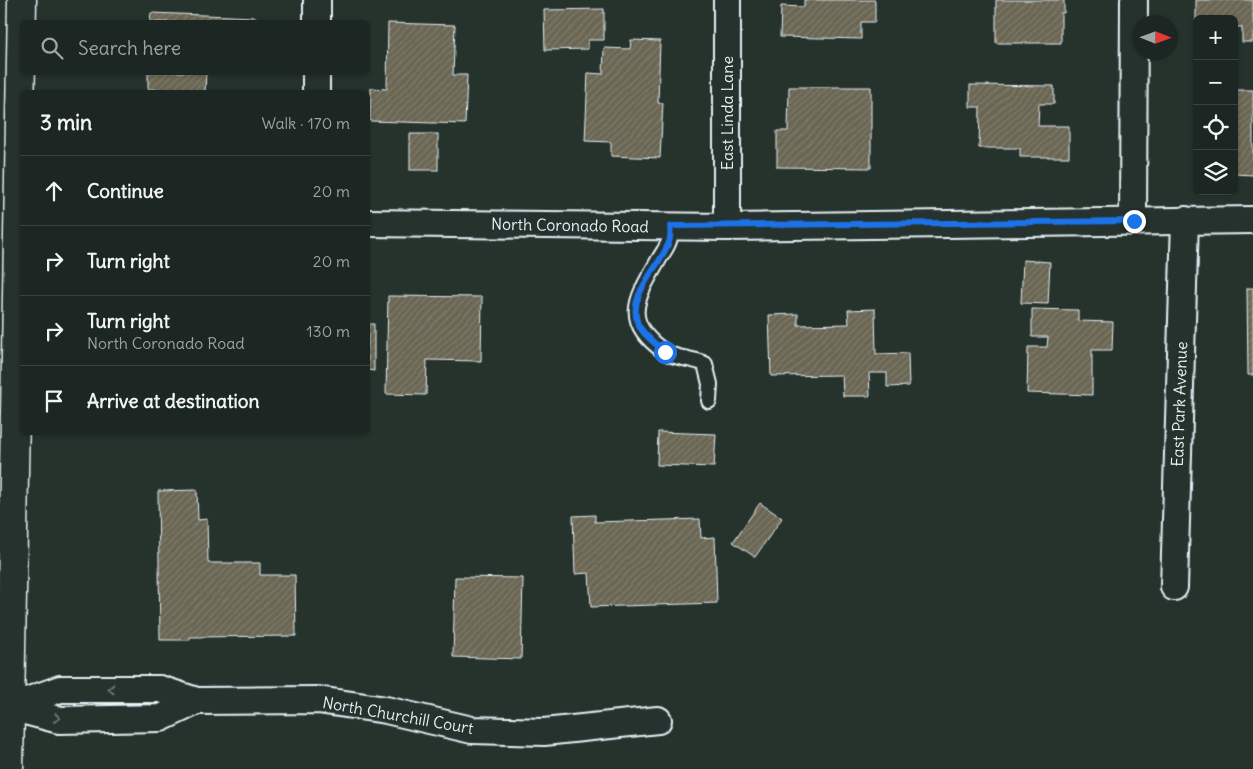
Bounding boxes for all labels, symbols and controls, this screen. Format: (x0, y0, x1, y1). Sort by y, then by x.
north arrow (1133, 15, 1178, 60)
map controls (1193, 15, 1238, 195)
button: + (1193, 15, 1238, 60)
search box (20, 20, 370, 75)
icon: search (38, 34, 66, 62)
text: Search here (78, 36, 181, 60)
street label: East Linda Lane (717, 56, 737, 170)
button: − (1193, 60, 1238, 105)
button: locate (1193, 105, 1238, 150)
text: 3 min (40, 109, 92, 136)
text: Walk · 170 m (261, 113, 350, 133)
button: layers (1193, 150, 1238, 195)
icon: ahead (40, 177, 68, 205)
text: Continue (87, 179, 164, 203)
text: 20 m (313, 181, 350, 201)
route end (1123, 210, 1146, 233)
street label: North Coronado Road (491, 214, 649, 236)
icon: right (40, 247, 68, 275)
text: Turn right (87, 249, 170, 273)
text: 20 m (313, 251, 350, 271)
text: Turn right (87, 309, 170, 333)
icon: right (40, 317, 68, 345)
text: 130 m (306, 321, 350, 341)
text: North Coronado Road (87, 333, 245, 353)
route start (654, 341, 677, 364)
street label: East Park Avenue (1167, 341, 1191, 467)
icon: arrive (40, 387, 68, 415)
text: Arrive at destination (87, 389, 260, 413)
one-way arrow (107, 684, 114, 694)
street label: North Churchill Court (321, 692, 476, 738)
one-way arrow (53, 713, 62, 723)

